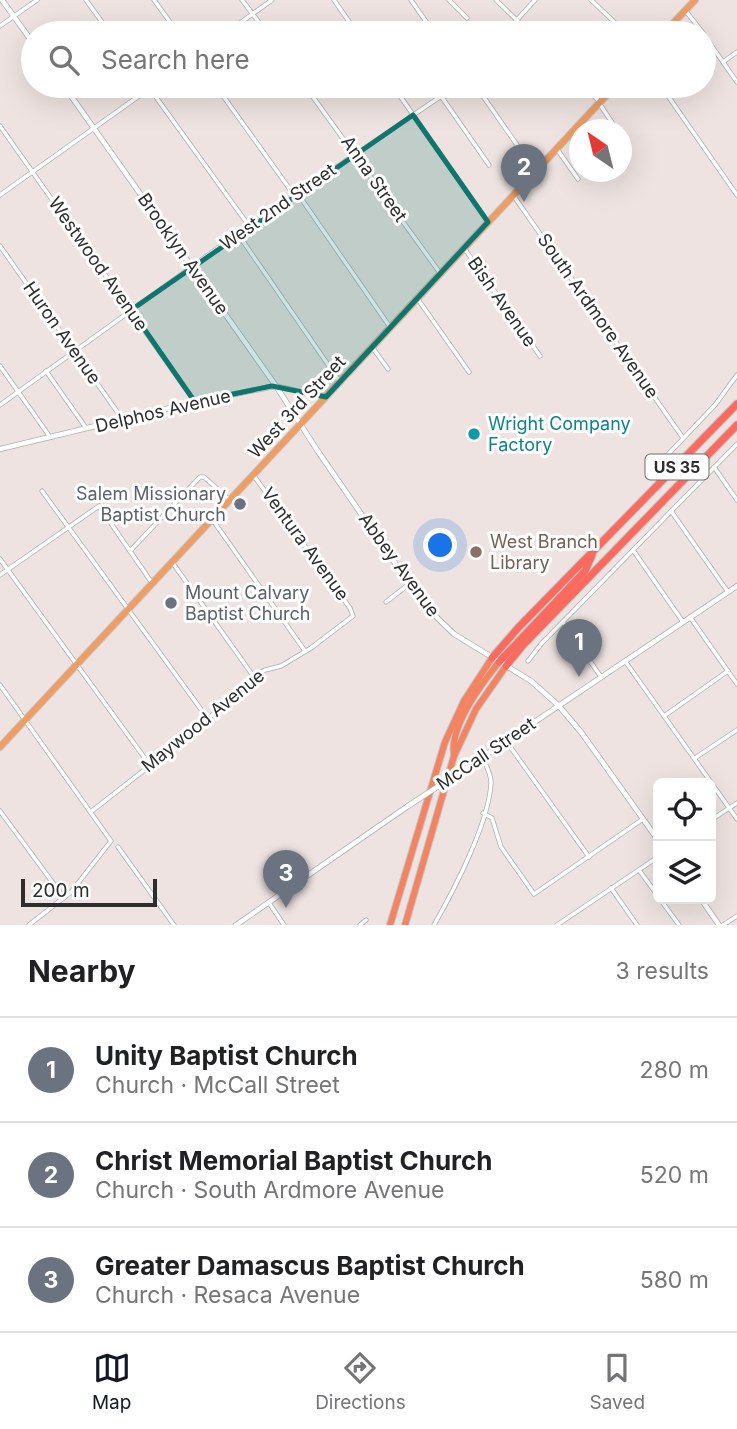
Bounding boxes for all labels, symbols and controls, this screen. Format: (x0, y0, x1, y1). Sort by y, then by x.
search box (21, 21, 716, 98)
icon: search (45, 41, 83, 79)
text: Search here (101, 44, 250, 75)
north arrow (569, 119, 632, 182)
street label: Anna Street (337, 132, 412, 226)
pin: 2 (501, 144, 547, 202)
street label: West 2nd Street (216, 159, 340, 254)
street label: Brooklyn Avenue (134, 189, 233, 318)
street label: Westwood Avenue (44, 193, 152, 335)
street label: South Ardmore Avenue (534, 229, 663, 402)
street label: Bish Avenue (464, 253, 541, 351)
street label: Huron Avenue (19, 277, 105, 388)
street label: West 3rd Street (244, 351, 349, 462)
street label: Delphos Avenue (93, 385, 233, 436)
place label: Wright Company Factory (488, 413, 631, 455)
marker: Wright Company Factory (466, 426, 482, 442)
road number: US 35 (646, 454, 708, 480)
place label: Salem Missionary Baptist Church (76, 483, 226, 525)
street label: Ventura Avenue (257, 483, 353, 604)
marker: Salem Missionary Baptist Church (232, 496, 248, 512)
street label: Abbey Avenue (355, 509, 444, 621)
your location (423, 528, 457, 562)
place label: West Branch Library (490, 531, 598, 573)
marker: West Branch Library (468, 544, 484, 560)
place label: Mount Calvary Baptist Church (185, 582, 310, 624)
marker: Mount Calvary Baptist Church (163, 595, 179, 611)
pin: 1 (556, 619, 602, 677)
street label: Maywood Avenue (137, 665, 268, 776)
street label: McCall Street (432, 713, 539, 794)
map controls (653, 778, 716, 904)
button: locate (653, 778, 716, 841)
button: layers (653, 841, 716, 904)
pin: 3 (263, 850, 309, 908)
scale bar (21, 876, 158, 908)
text: 200 m (32, 879, 90, 902)
text: Nearby (28, 953, 136, 989)
text: 3 results (616, 957, 709, 985)
text: Unity Baptist Church (95, 1040, 358, 1071)
text: 1 (46, 1056, 56, 1084)
text: 280 m (640, 1056, 709, 1084)
text: Church · McCall Street (95, 1071, 340, 1099)
text: Christ Memorial Baptist Church (95, 1145, 493, 1176)
text: 2 (44, 1161, 58, 1189)
text: 520 m (640, 1161, 709, 1189)
text: Church · South Ardmore Avenue (95, 1176, 444, 1204)
text: Greater Damascus Baptist Church (95, 1250, 525, 1281)
text: 3 (44, 1266, 58, 1294)
text: 580 m (640, 1266, 709, 1294)
text: Church · Resaca Avenue (95, 1281, 360, 1309)
tab: Map (92, 1349, 131, 1414)
tab: Directions (315, 1349, 406, 1414)
tab: Saved (589, 1349, 645, 1414)

